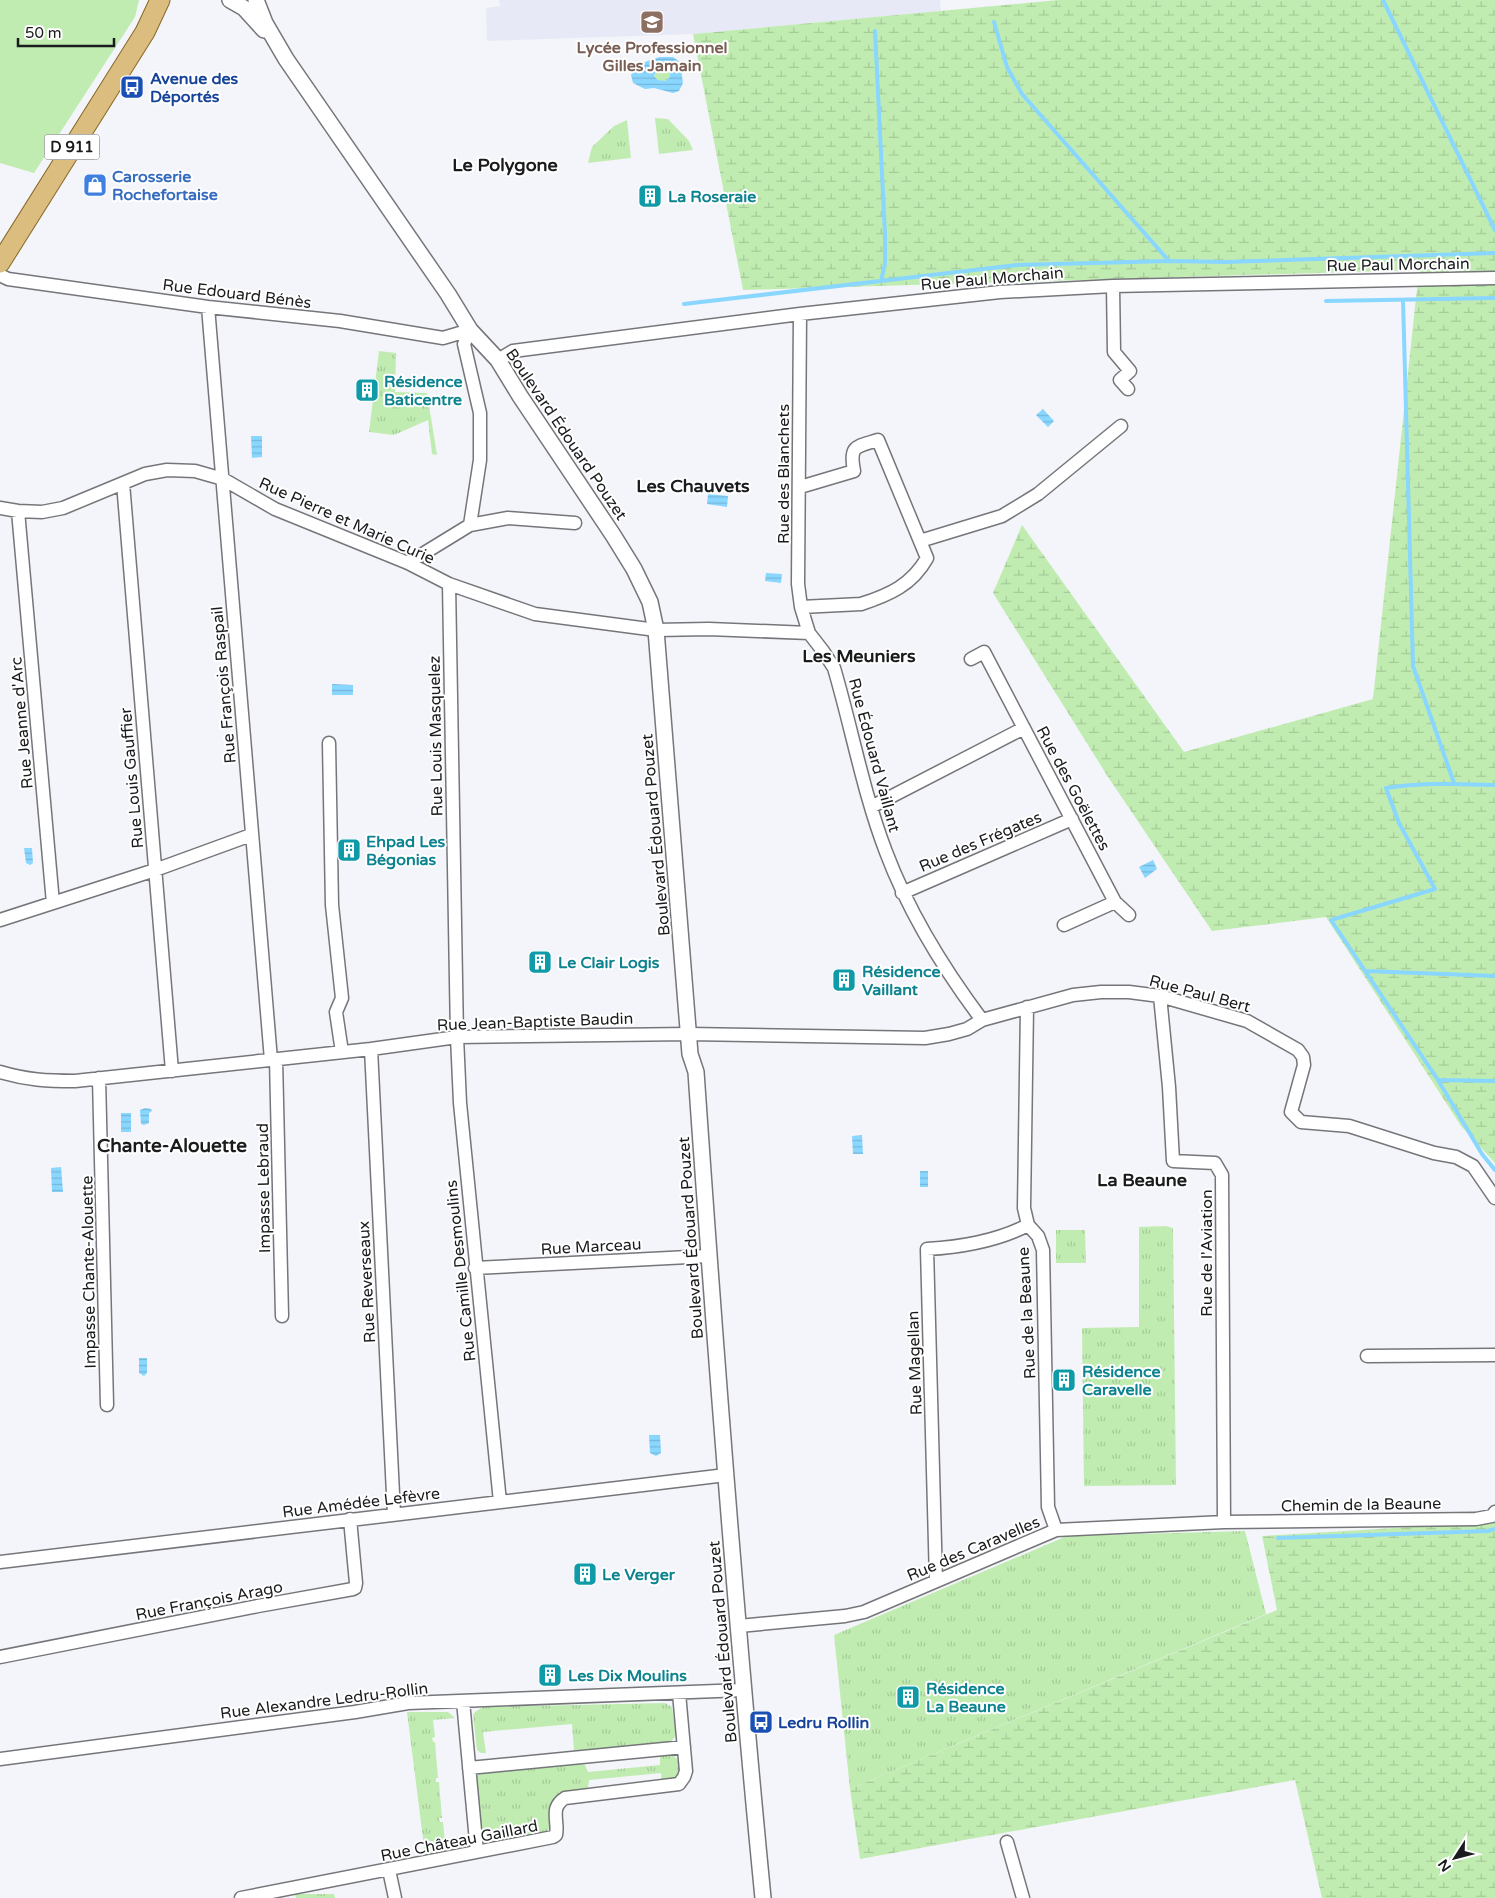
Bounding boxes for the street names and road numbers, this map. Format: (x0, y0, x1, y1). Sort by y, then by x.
road number: D 911 (44, 134, 100, 160)
street label: Rue Paul Morchain (1326, 254, 1470, 276)
street label: Rue Paul Morchain (920, 263, 1064, 295)
street label: Rue Edouard Bénès (161, 275, 312, 313)
street label: Boulevard Édouard Pouzet (501, 345, 631, 524)
street label: Rue des Blanchets (774, 404, 794, 544)
street label: Rue Pierre et Marie Curie (256, 473, 438, 569)
street label: Rue François Raspail (207, 606, 241, 764)
street label: Rue Louis Masquelez (425, 655, 447, 817)
street label: Rue Jeanne d'Arc (6, 656, 38, 790)
street label: Rue Édouard Vaillant (844, 676, 904, 835)
street label: Rue Louis Gauffier (116, 706, 148, 849)
street label: Rue des Goëlettes (1032, 723, 1114, 854)
street label: Boulevard Édouard Pouzet (637, 733, 675, 937)
street label: Rue des Frégates (916, 807, 1045, 877)
street label: Rue Paul Bert (1147, 971, 1252, 1017)
street label: Rue Jean-Baptiste Baudin (436, 1009, 634, 1035)
street label: Impasse Lebraud (253, 1123, 275, 1253)
street label: Boulevard Édouard Pouzet (674, 1136, 708, 1340)
street label: Impasse Chante-Alouette (77, 1175, 101, 1369)
street label: Rue Camille Desmoulins (442, 1179, 480, 1363)
street label: Rue de l'Aviation (1197, 1189, 1217, 1317)
street label: Rue Reverseaux (354, 1220, 380, 1343)
street label: Rue Marceau (540, 1234, 642, 1260)
street label: Rue de la Beaune (1014, 1246, 1040, 1380)
street label: Rue Magellan (903, 1310, 927, 1416)
street label: Rue Amédée Lefèvre (281, 1483, 441, 1523)
street label: Chemin de la Beaune (1281, 1494, 1441, 1516)
street label: Rue des Caravelles (904, 1512, 1043, 1586)
street label: Boulevard Édouard Pouzet (704, 1540, 742, 1744)
street label: Rue François Arago (134, 1577, 284, 1625)
street label: Rue Alexandre Ledru-Rollin (219, 1678, 429, 1724)
street label: Rue Château Gaillard (379, 1816, 540, 1866)

